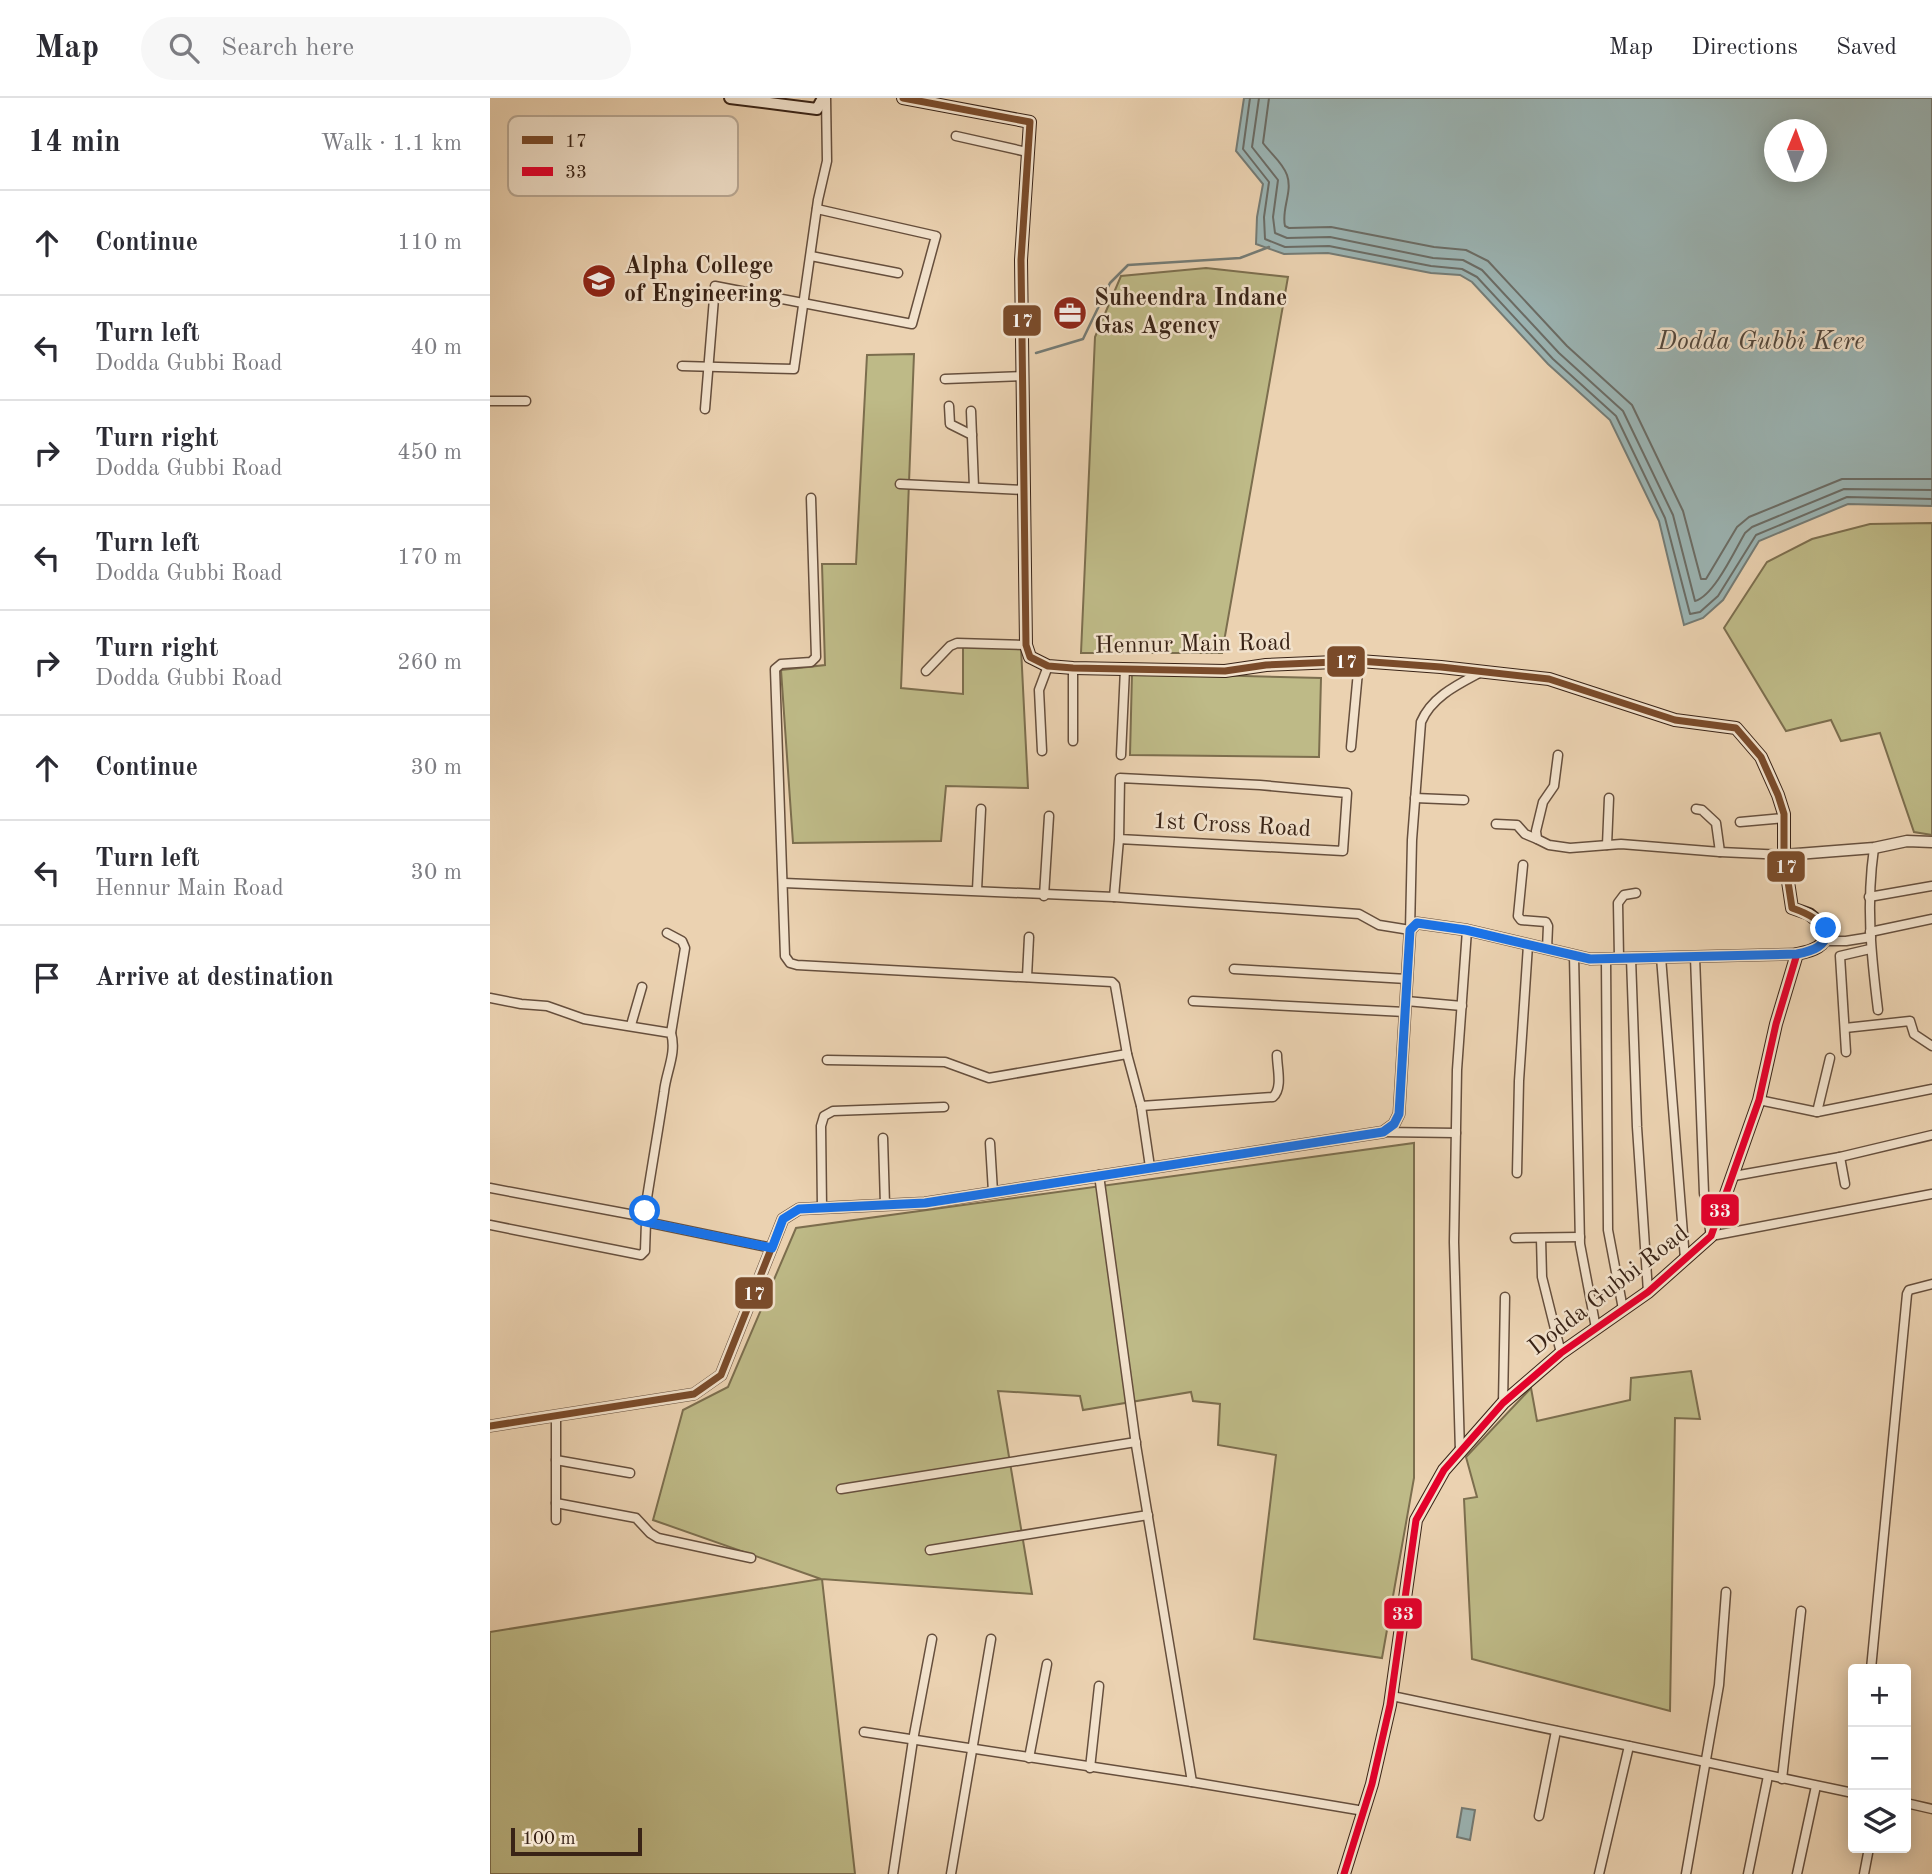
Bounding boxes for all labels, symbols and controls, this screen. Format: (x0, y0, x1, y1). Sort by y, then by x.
search box (141, 17, 631, 80)
icon: search (165, 29, 203, 67)
text: Map (35, 32, 99, 65)
text: Search here (221, 35, 354, 61)
text: Map (1609, 36, 1653, 60)
text: Directions (1691, 36, 1798, 60)
text: Saved (1836, 36, 1897, 60)
legend (508, 116, 738, 196)
north arrow (1764, 119, 1827, 182)
text: 14 min (28, 128, 121, 158)
text: Walk · 1.1 km (321, 132, 462, 155)
text: 17 (565, 133, 587, 152)
text: 33 (565, 164, 587, 183)
icon: ahead (28, 224, 66, 262)
text: Continue (95, 230, 198, 256)
text: 110 m (397, 231, 462, 254)
place label: Alpha College of Engineering (624, 255, 782, 307)
school or university icon: Alpha College of Engineering (580, 262, 618, 300)
place label: Suheendra Indane Gas Agency (1094, 287, 1287, 339)
office icon: Suheendra Indane Gas Agency (1051, 294, 1089, 332)
line badge: 17 (1002, 304, 1042, 337)
text: 17 (1011, 313, 1033, 332)
text: Turn left (95, 321, 200, 347)
icon: left (28, 329, 66, 367)
water label: Dodda Gubbi Kere (1656, 329, 1865, 355)
text: 40 m (411, 336, 462, 359)
text: Dodda Gubbi Road (95, 352, 282, 375)
text: Turn right (95, 426, 218, 452)
icon: right (28, 434, 66, 472)
text: 450 m (397, 441, 462, 464)
text: Dodda Gubbi Road (95, 457, 282, 480)
text: Turn left (95, 531, 200, 557)
icon: left (28, 539, 66, 577)
text: 170 m (397, 546, 462, 569)
text: Dodda Gubbi Road (95, 562, 282, 585)
street label: Hennur Main Road (1094, 631, 1292, 659)
text: Turn right (95, 636, 218, 662)
icon: right (28, 644, 66, 682)
line badge: 17 (1326, 645, 1366, 678)
text: 260 m (397, 651, 462, 674)
text: 17 (1335, 654, 1357, 673)
text: Dodda Gubbi Road (95, 667, 282, 690)
icon: ahead (28, 749, 66, 787)
text: Continue (95, 755, 198, 781)
text: 30 m (411, 756, 462, 779)
street label: 1st Cross Road (1152, 810, 1312, 842)
text: Turn left (95, 846, 200, 872)
line badge: 17 (1766, 850, 1806, 883)
icon: left (28, 854, 66, 892)
text: 17 (1775, 859, 1797, 878)
text: 30 m (411, 861, 462, 884)
text: Hennur Main Road (95, 877, 284, 900)
route end (1810, 912, 1841, 943)
icon: arrive (28, 959, 66, 997)
text: Arrive at destination (95, 965, 334, 991)
line badge: 33 (1700, 1193, 1740, 1227)
route start (629, 1195, 660, 1226)
text: 33 (1709, 1203, 1731, 1222)
street label: Dodda Gubbi Road (1525, 1221, 1693, 1361)
line badge: 17 (734, 1276, 774, 1310)
text: 17 (743, 1286, 765, 1305)
line badge: 33 (1383, 1597, 1423, 1630)
text: 33 (1392, 1606, 1414, 1625)
map controls (1848, 1664, 1911, 1853)
button: + (1848, 1664, 1911, 1727)
button: − (1848, 1727, 1911, 1790)
button: layers (1848, 1790, 1911, 1853)
scale bar (511, 1825, 642, 1857)
text: 100 m (522, 1830, 575, 1849)

